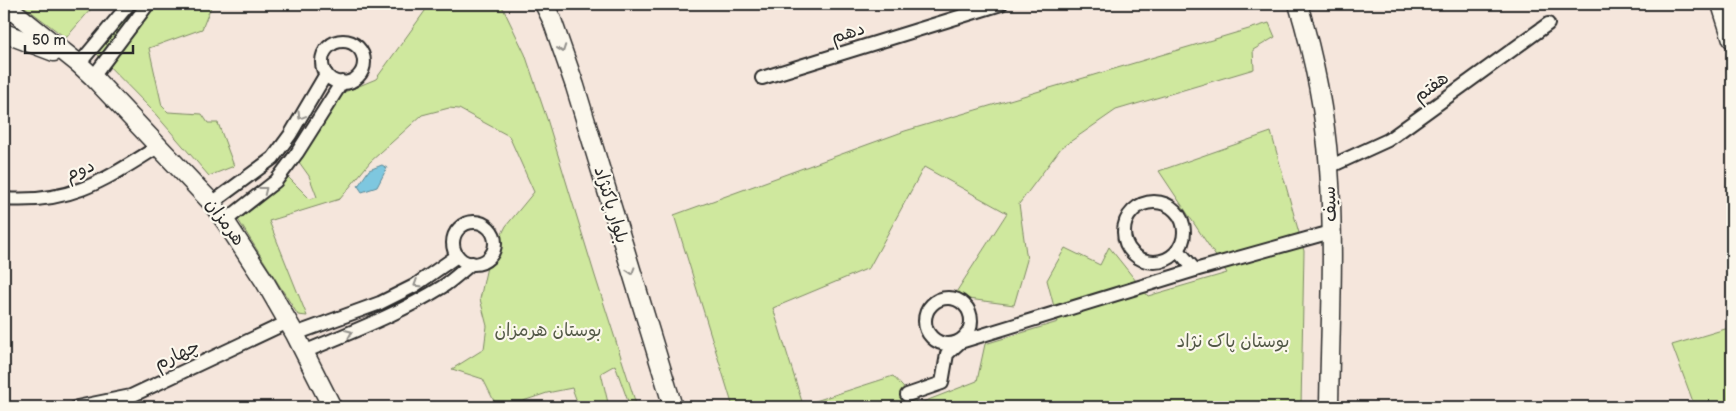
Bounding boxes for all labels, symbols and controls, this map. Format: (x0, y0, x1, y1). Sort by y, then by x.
street label: دهم (829, 18, 868, 51)
scale bar (25, 22, 132, 54)
text: 50 m (32, 31, 66, 50)
one-way arrow (556, 44, 566, 53)
street label: هفتم (1409, 67, 1455, 109)
one-way arrow (298, 111, 308, 120)
street label: دوم (63, 155, 98, 188)
street label: بلوار پاکنژاد (588, 164, 633, 246)
street label: سیف (1319, 186, 1341, 222)
one-way arrow (258, 188, 267, 196)
street label: هرمزان (201, 194, 249, 250)
one-way arrow (625, 266, 635, 275)
one-way arrow (414, 277, 423, 287)
park label: بوستان هرمزان (494, 320, 602, 341)
one-way arrow (344, 328, 353, 339)
park label: بوستان پاک نژاد (1177, 331, 1289, 353)
street label: چهارم (151, 335, 204, 377)

